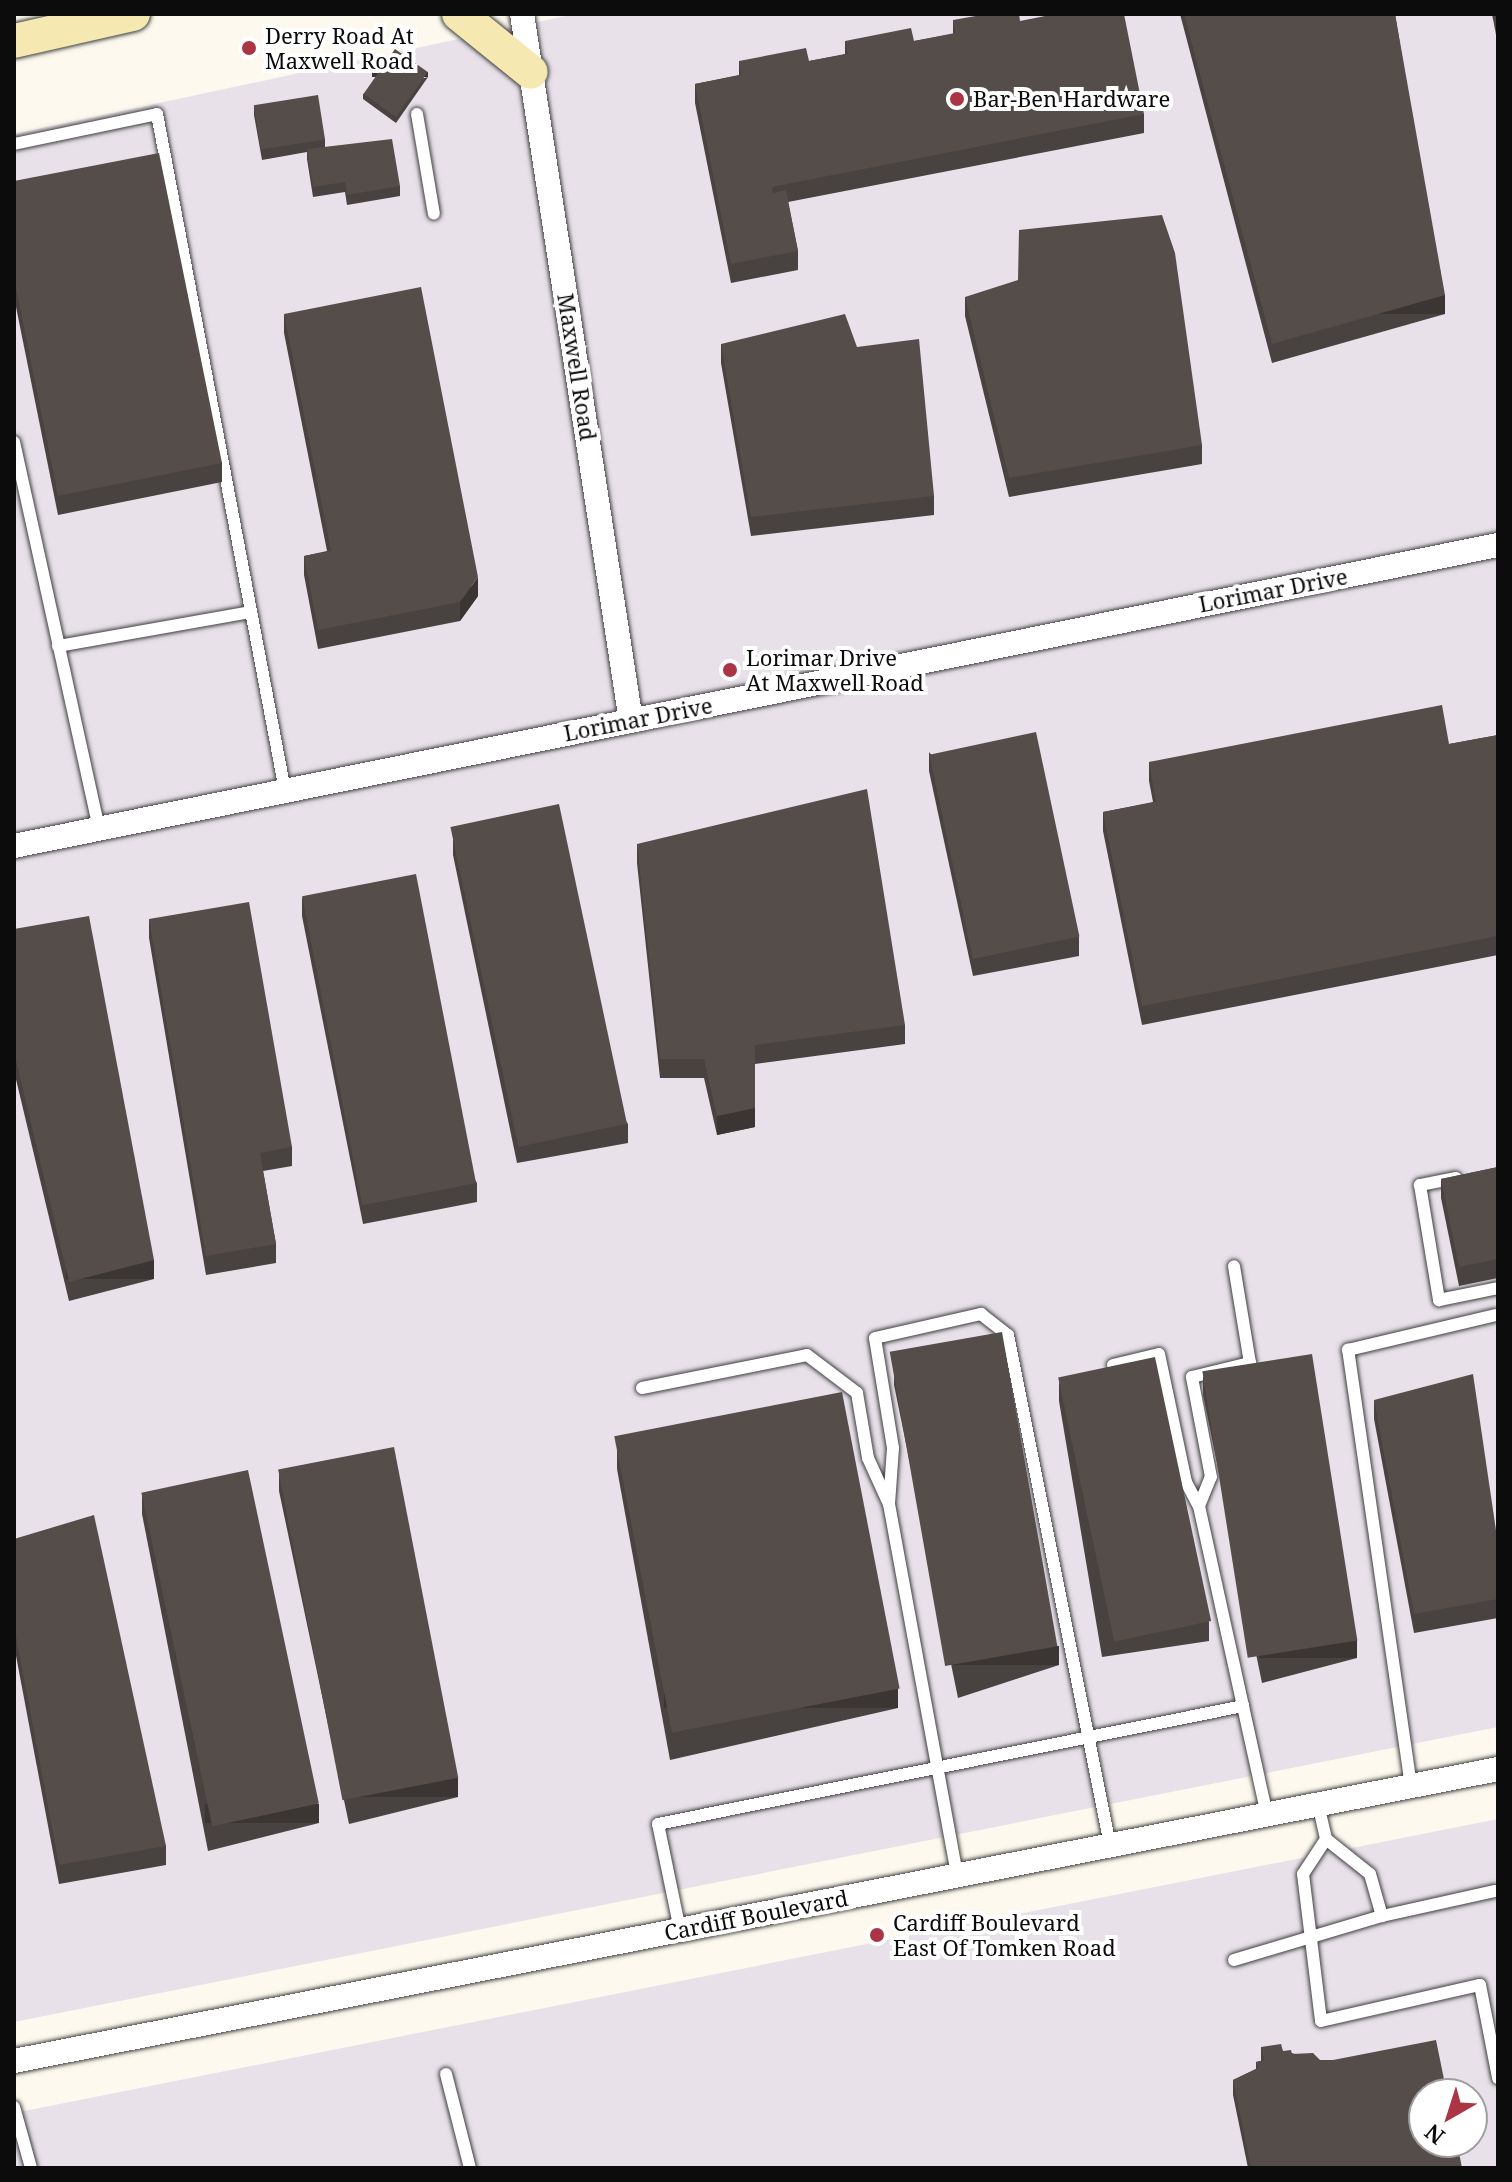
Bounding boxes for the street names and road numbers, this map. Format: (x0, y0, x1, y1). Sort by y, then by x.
street label: Maxwell Road (552, 291, 602, 443)
street label: Lorimar Drive (1196, 563, 1350, 617)
street label: Lorimar Drive (561, 692, 715, 746)
street label: Cardiff Boulevard (662, 1884, 850, 1946)

